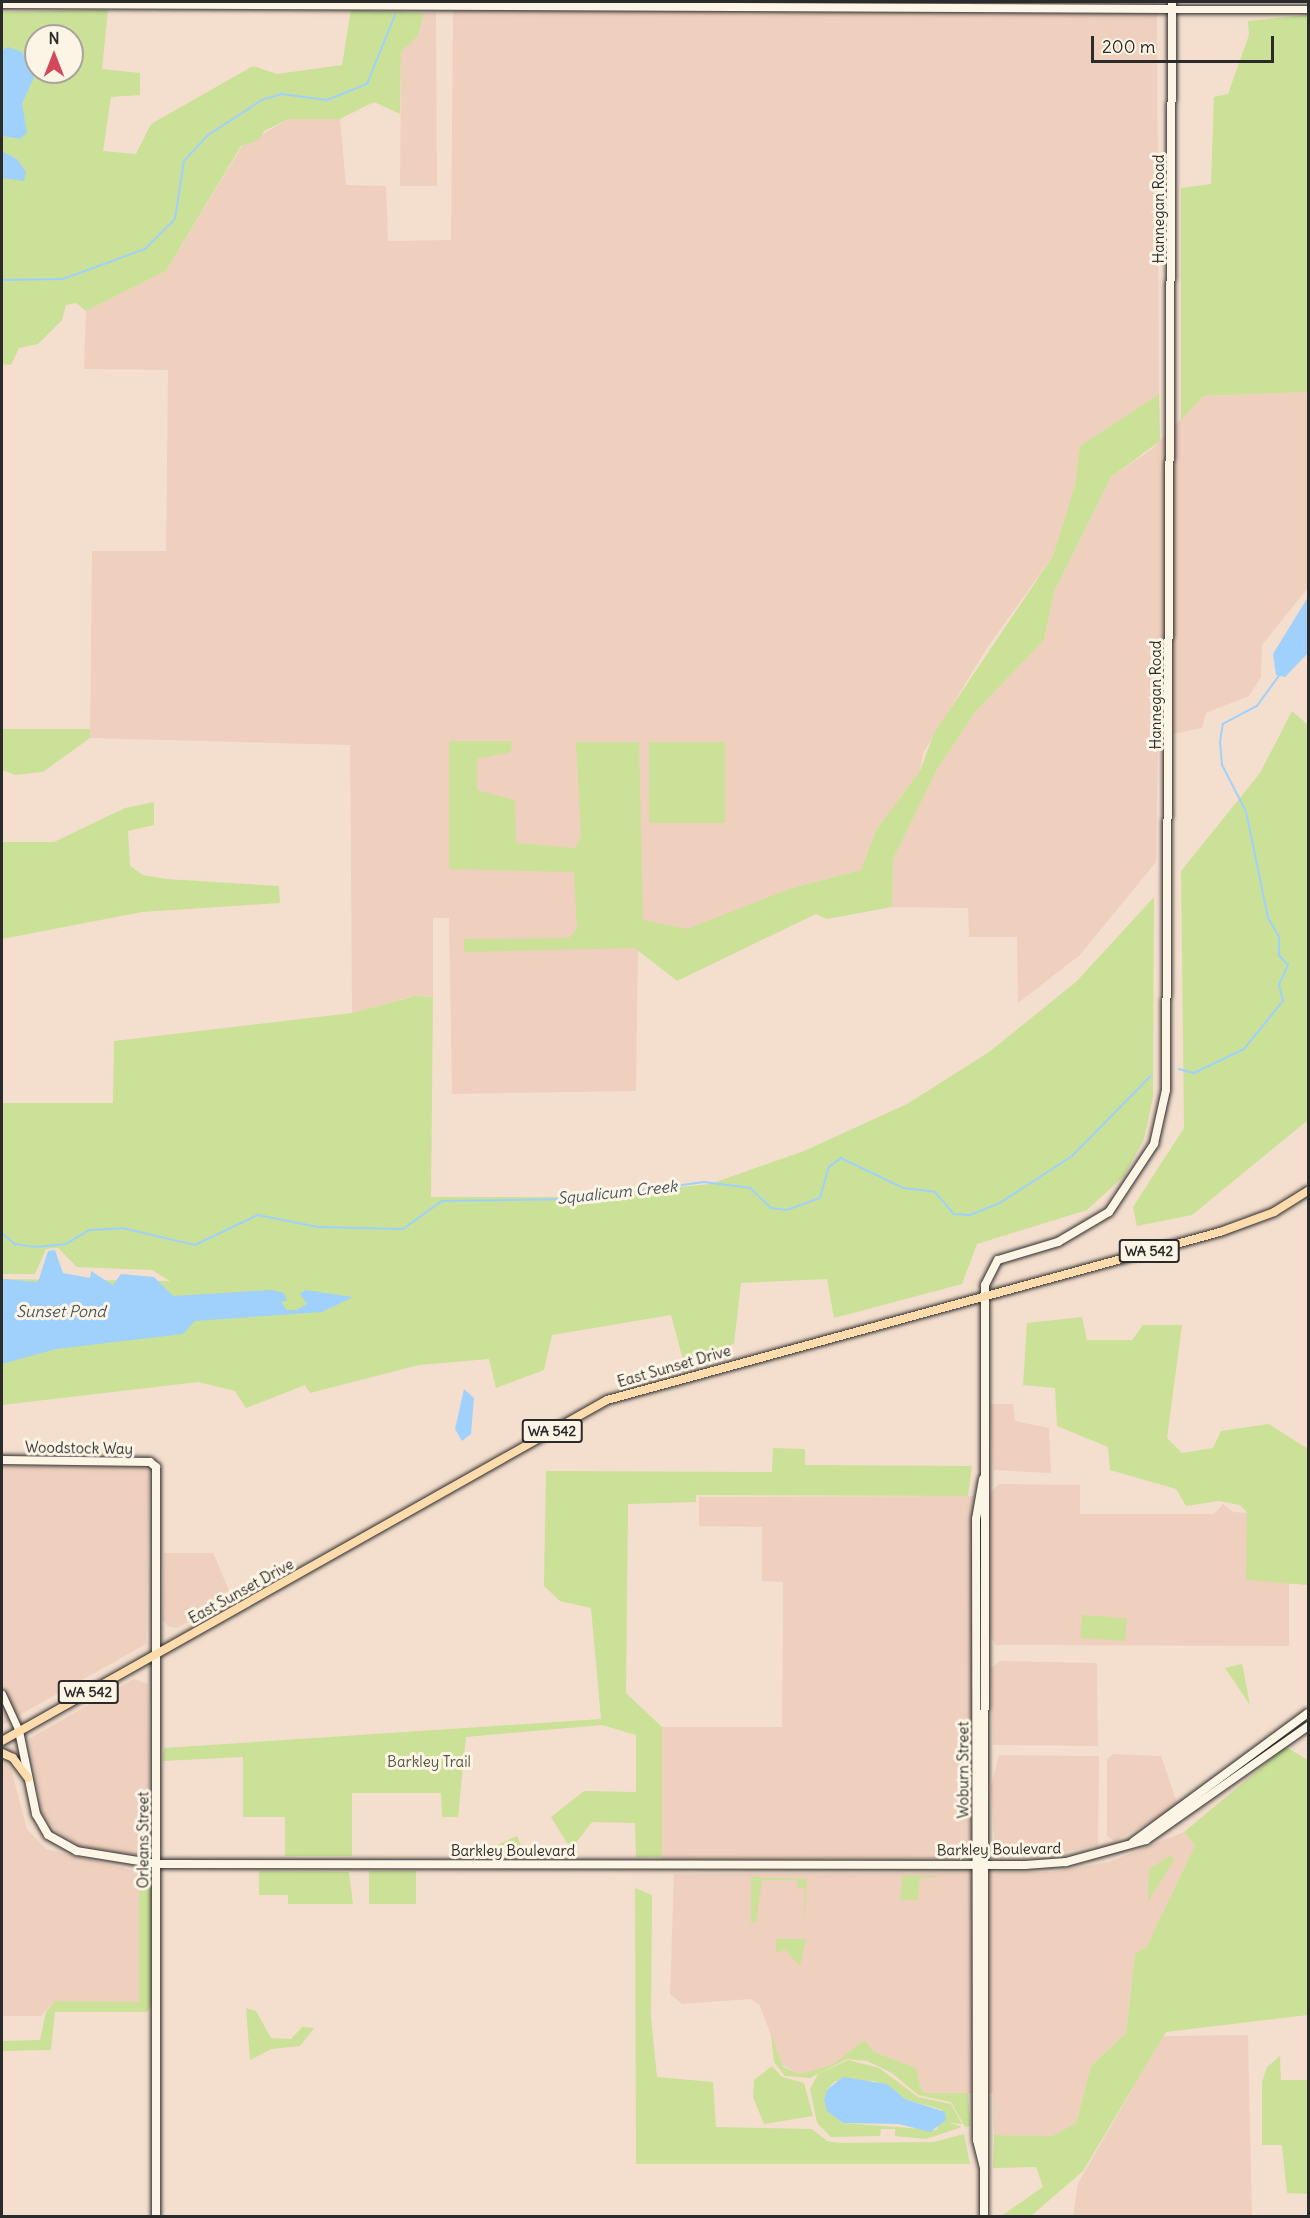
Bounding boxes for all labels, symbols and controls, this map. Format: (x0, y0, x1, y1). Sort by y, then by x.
north arrow (24, 24, 84, 84)
scale bar (1094, 24, 1277, 62)
text: N (48, 28, 60, 48)
text: 200 m (1102, 35, 1156, 58)
street label: Hannegan Road (1150, 154, 1168, 264)
street label: Hannegan Road (1147, 640, 1165, 750)
water label: Squalicum Creek (556, 1176, 678, 1208)
road number: WA 542 (1118, 1240, 1180, 1262)
water label: Sunset Pond (16, 1301, 106, 1321)
street label: East Sunset Drive (615, 1341, 733, 1391)
road number: WA 542 (520, 1420, 584, 1442)
street label: Woodstock Way (25, 1438, 133, 1458)
street label: East Sunset Drive (185, 1555, 297, 1627)
road number: WA 542 (56, 1681, 119, 1703)
street label: Woburn Street (954, 1722, 972, 1818)
park label: Barkley Trail (387, 1753, 471, 1771)
street label: Orleans Street (134, 1792, 152, 1888)
street label: Barkley Boulevard (937, 1839, 1061, 1859)
street label: Barkley Boulevard (451, 1842, 575, 1860)

